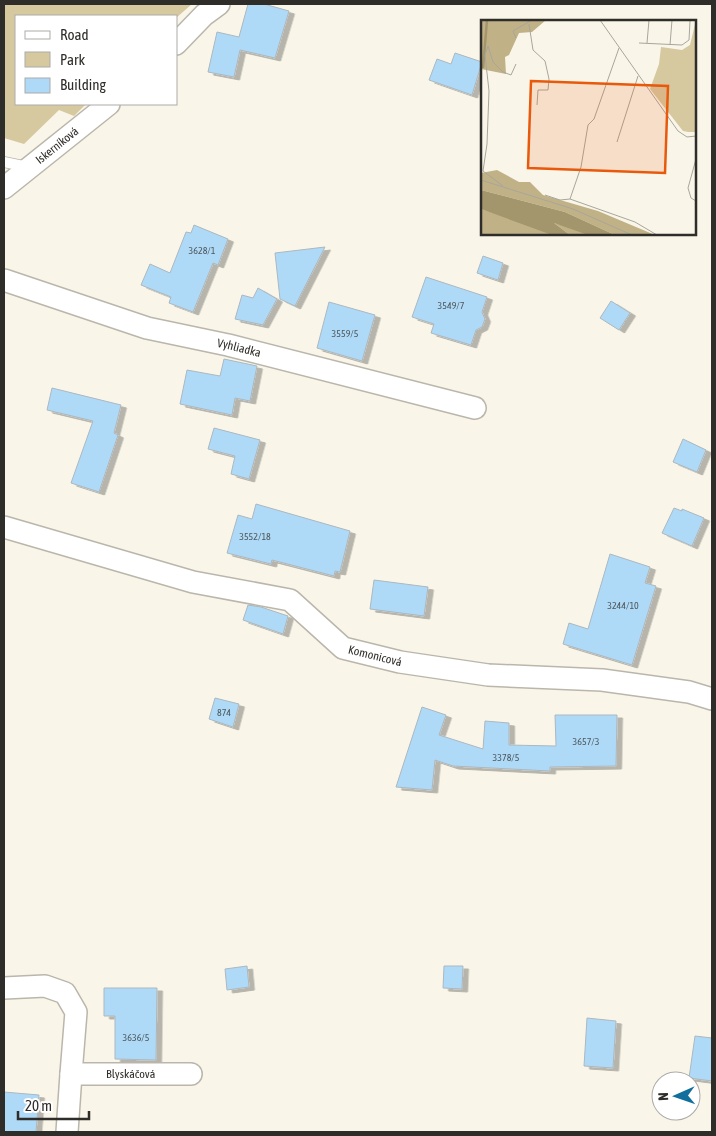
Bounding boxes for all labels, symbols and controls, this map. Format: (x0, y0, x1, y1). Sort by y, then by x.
legend (15, 15, 178, 105)
inset map (481, 20, 696, 235)
text: Road (60, 26, 89, 43)
text: Park (60, 51, 85, 68)
text: Building (60, 76, 106, 93)
street label: Iskerníková (33, 124, 81, 167)
house number: 3628/1 (189, 245, 216, 256)
house number: 3549/7 (438, 300, 465, 311)
house number: 3559/5 (332, 328, 359, 339)
street label: Vyhliadka (216, 336, 262, 360)
house number: 3552/18 (239, 531, 271, 542)
house number: 3244/10 (607, 600, 639, 611)
street label: Komonicová (347, 643, 403, 669)
house number: 874 (217, 707, 231, 718)
house number: 3657/3 (573, 736, 600, 747)
house number: 3378/5 (493, 752, 520, 763)
house number: 3636/5 (123, 1032, 150, 1043)
street label: Blyskáčová (106, 1067, 155, 1081)
north arrow (651, 1071, 701, 1121)
scale bar (18, 1088, 89, 1120)
text: N (655, 1092, 671, 1101)
text: 20 m (25, 1097, 52, 1114)

